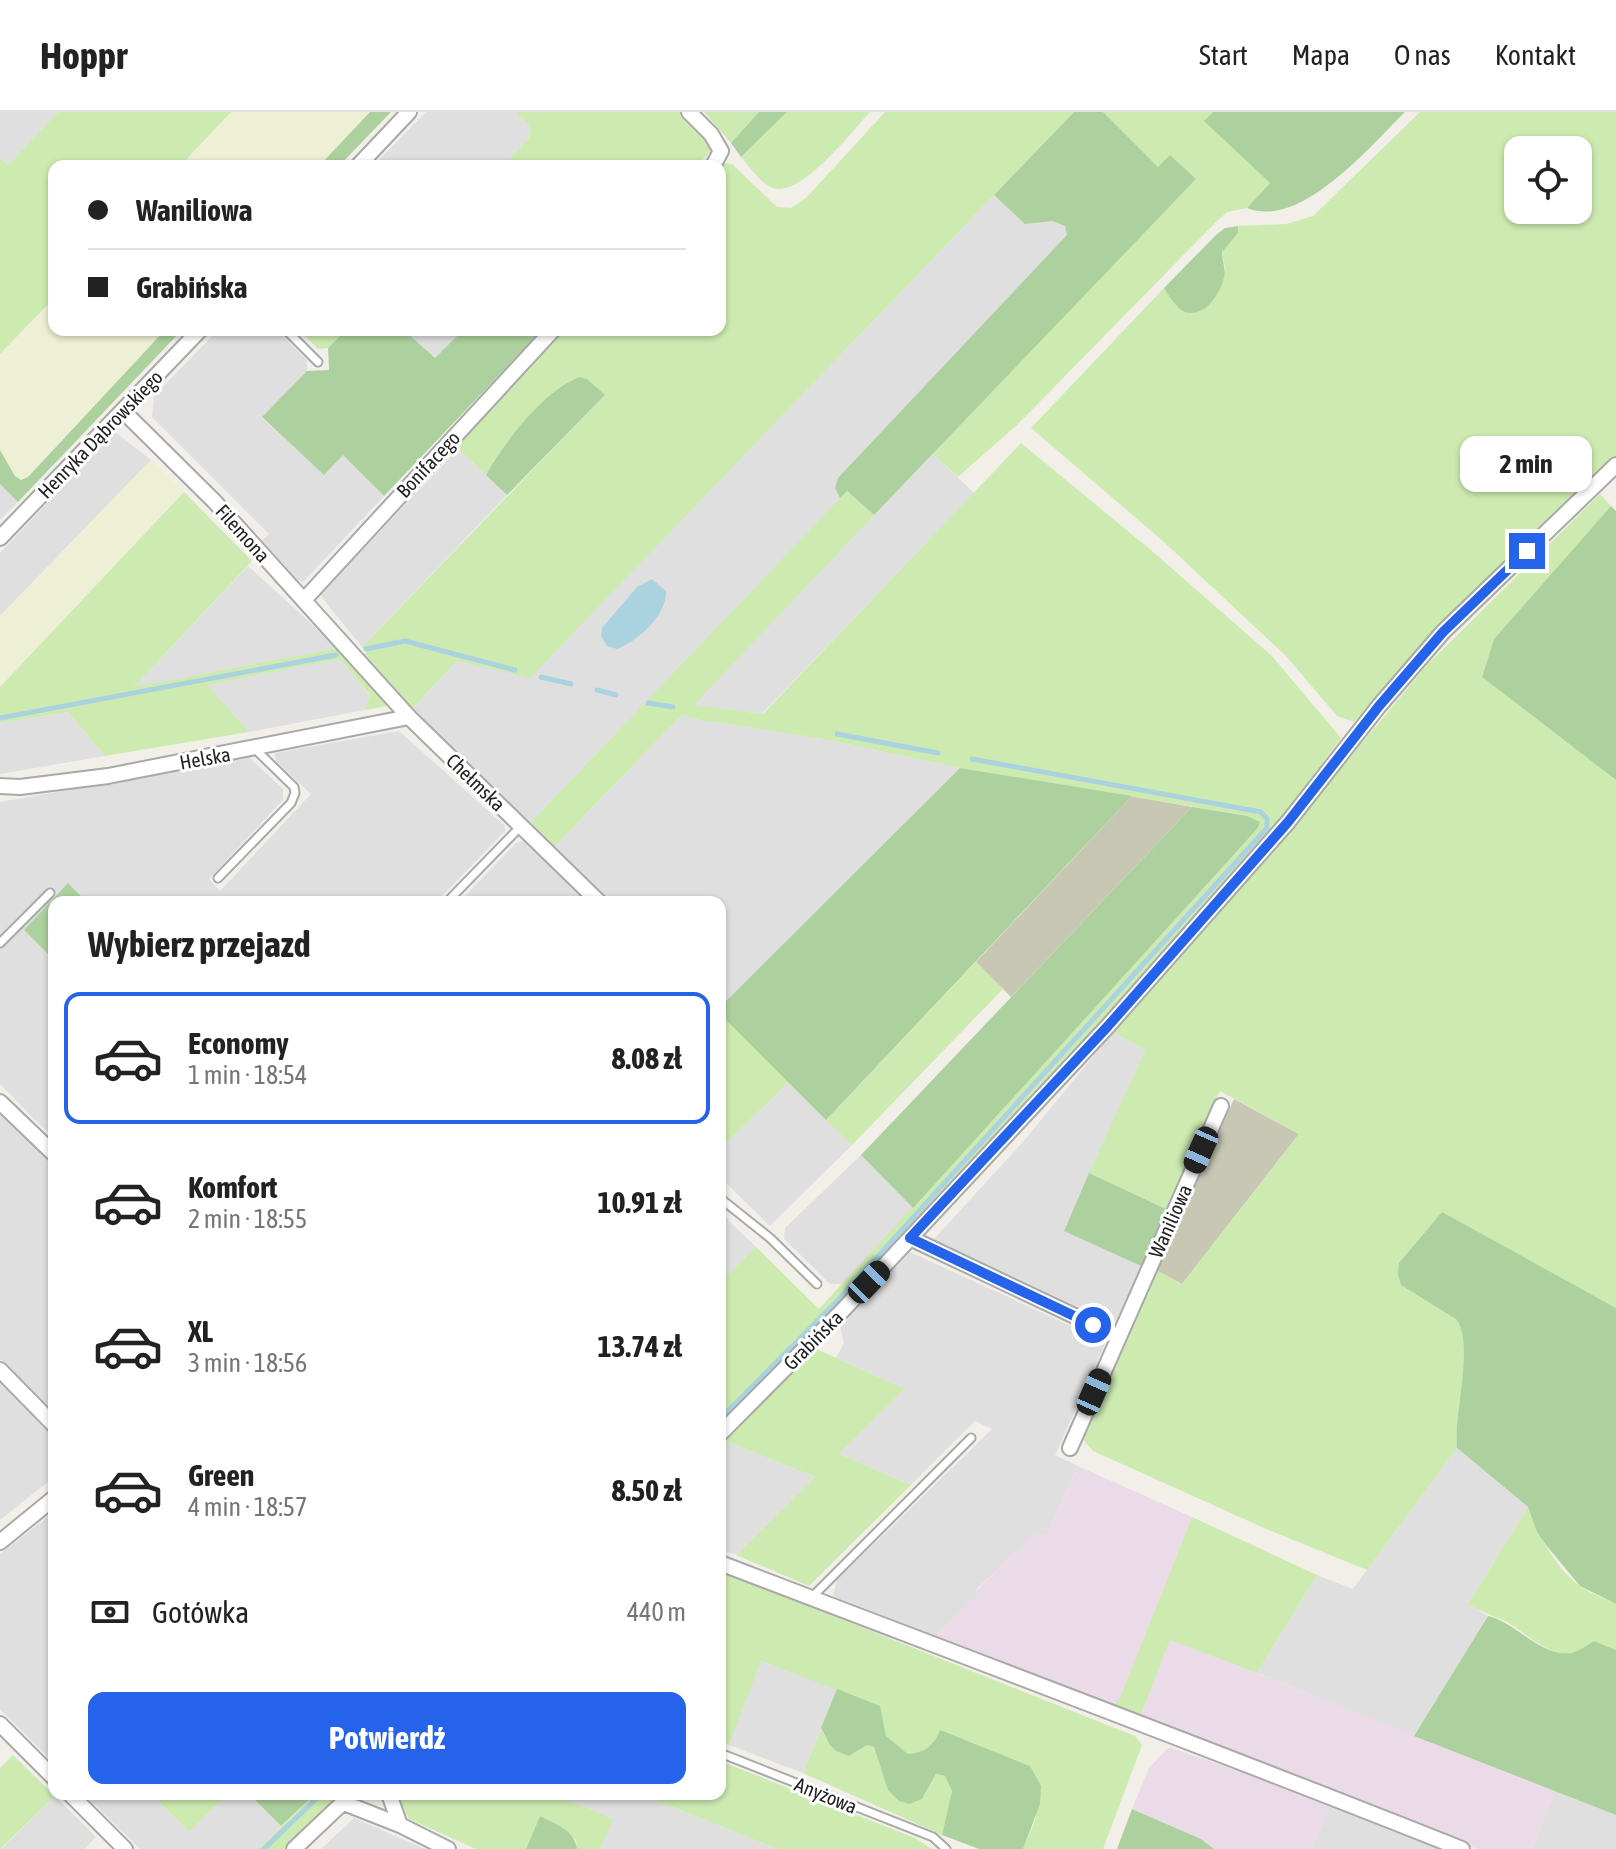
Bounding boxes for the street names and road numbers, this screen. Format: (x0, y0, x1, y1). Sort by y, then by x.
street label: Henryka Dąbrowskiego (33, 365, 167, 503)
street label: Bonifacego (392, 426, 464, 502)
street label: Filemona (211, 499, 275, 567)
street label: Helska (178, 742, 232, 774)
street label: Chełmska (442, 748, 510, 816)
street label: Waniliowa (1144, 1181, 1196, 1261)
street label: Grabińska (779, 1306, 847, 1374)
street label: Anyżowa (792, 1772, 860, 1818)

